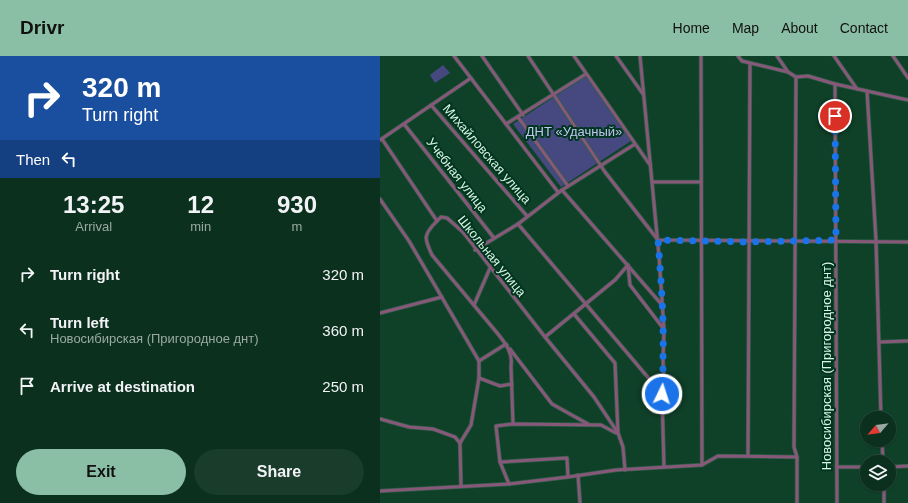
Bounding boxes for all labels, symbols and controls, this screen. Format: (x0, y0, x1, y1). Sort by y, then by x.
text: Drivr (20, 17, 64, 38)
text: Home (673, 20, 710, 36)
text: Map (732, 20, 759, 36)
text: About (781, 20, 818, 36)
text: Contact (840, 20, 888, 36)
icon: right (16, 72, 68, 124)
text: 320 m (82, 72, 161, 103)
pin (818, 99, 852, 133)
street label: Михайловская улица (440, 101, 535, 207)
text: Turn right (82, 105, 158, 125)
icon: arrive (824, 105, 846, 127)
park label: ДНТ «Удачный» (526, 124, 622, 139)
street label: Учебная улица (423, 135, 491, 216)
icon: left (58, 148, 80, 170)
text: Then (16, 151, 50, 168)
text: 13:25 (63, 191, 124, 218)
text: 12 (187, 191, 214, 218)
text: 930 (277, 191, 317, 218)
street label: Школьная улица (455, 212, 530, 300)
text: Arrival (75, 219, 112, 234)
text: min (190, 219, 211, 234)
text: m (292, 219, 302, 234)
street label: Новосибирская (Пригородное днт) (819, 262, 834, 470)
icon: right (16, 263, 38, 285)
text: Turn right (50, 266, 120, 283)
text: 320 m (322, 266, 364, 283)
text: Turn left (50, 314, 109, 331)
icon: left (16, 319, 38, 341)
text: 360 m (322, 322, 364, 339)
text: Новосибирская (Пригородное днт) (50, 331, 259, 346)
position arrow (641, 373, 683, 415)
icon: arrive (16, 375, 38, 397)
text: Arrive at destination (50, 378, 195, 395)
text: 250 m (322, 378, 364, 395)
north arrow (860, 411, 896, 447)
map controls (860, 411, 896, 491)
button: Exit (16, 449, 186, 495)
button: Share (194, 449, 364, 495)
button: layers (860, 455, 896, 491)

